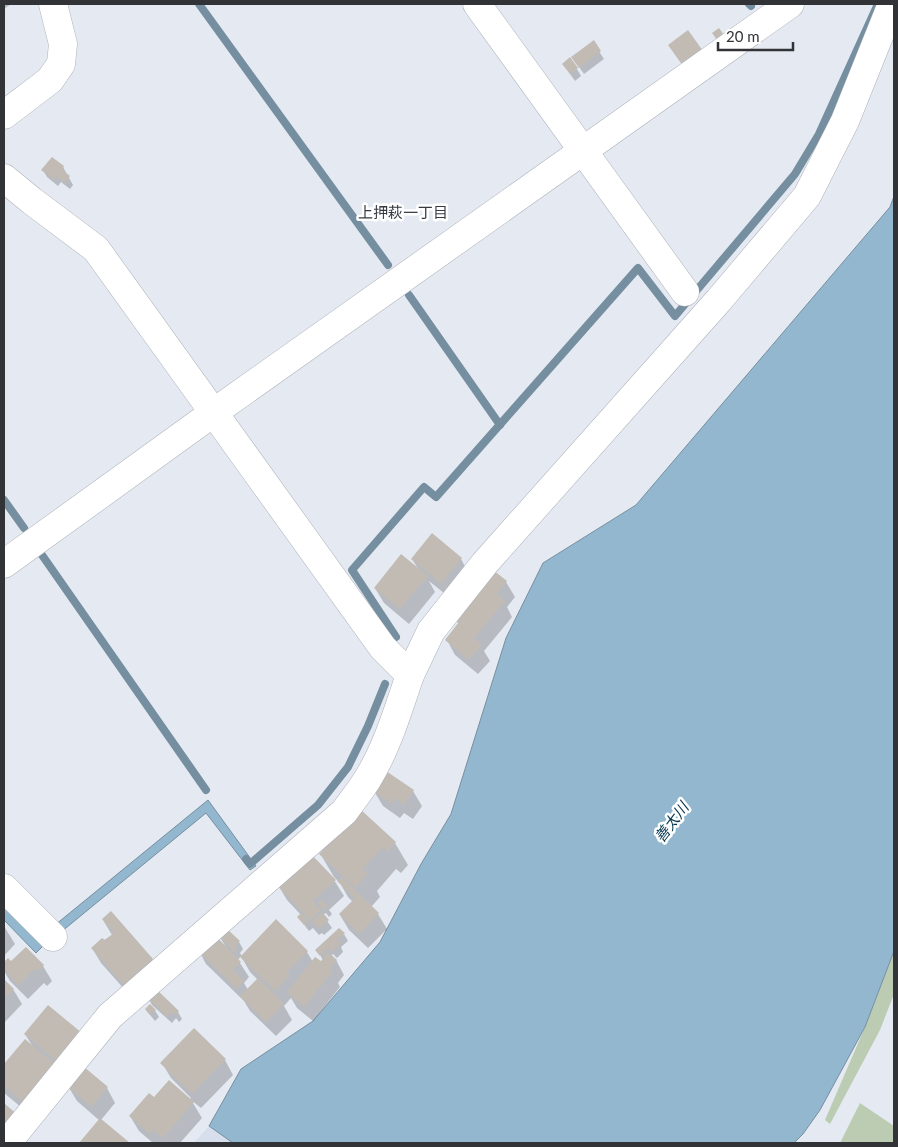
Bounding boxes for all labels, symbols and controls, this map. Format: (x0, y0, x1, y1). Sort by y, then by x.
scale bar (718, 20, 793, 52)
text: 20 m (726, 27, 760, 45)
district label: 上押萩一丁目 (358, 203, 448, 221)
water label: 善太川 (650, 797, 693, 845)

